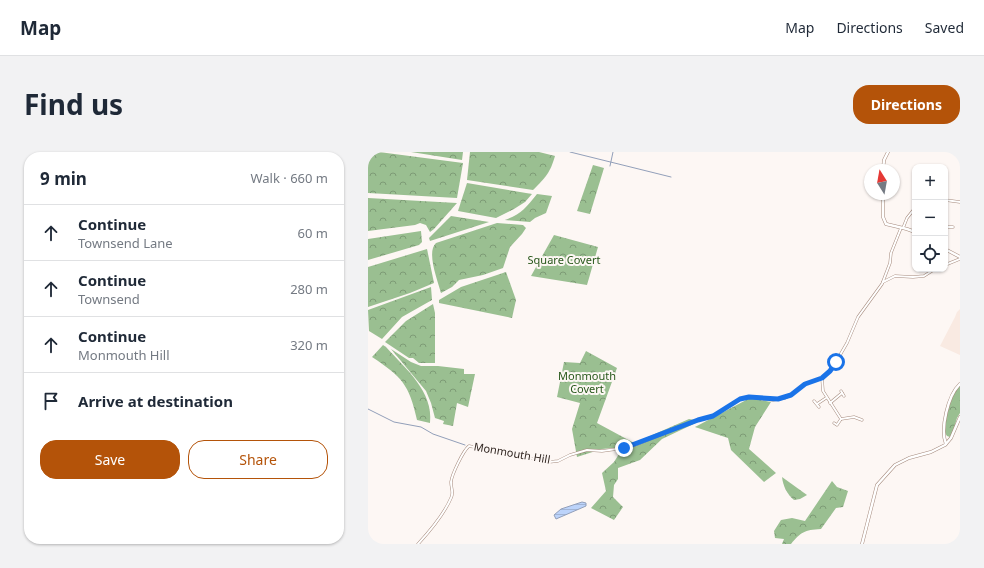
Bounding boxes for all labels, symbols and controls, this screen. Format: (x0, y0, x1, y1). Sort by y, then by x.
text: Map (20, 15, 61, 41)
text: Map (785, 18, 814, 37)
text: Directions (836, 18, 903, 37)
text: Saved (925, 18, 964, 37)
text: Find us (24, 85, 123, 123)
button: Directions (853, 85, 960, 124)
north arrow (864, 164, 900, 200)
map controls (912, 164, 948, 272)
button: + (912, 164, 948, 200)
text: 9 min (40, 167, 87, 190)
text: Walk · 660 m (250, 169, 328, 187)
button: − (912, 200, 948, 236)
text: Continue (78, 214, 146, 234)
icon: ahead (40, 222, 62, 244)
text: 60 m (298, 224, 328, 242)
text: Townsend Lane (78, 234, 173, 252)
button: locate (912, 236, 948, 272)
park label: Square Covert (528, 252, 600, 267)
text: Continue (78, 270, 146, 290)
icon: ahead (40, 278, 62, 300)
text: 280 m (290, 280, 328, 298)
text: Townsend (78, 290, 140, 308)
text: Continue (78, 326, 146, 346)
icon: ahead (40, 334, 62, 356)
text: 320 m (290, 336, 328, 354)
text: Monmouth Hill (78, 346, 170, 364)
route start (827, 353, 845, 371)
park label: Monmouth Covert (558, 368, 616, 396)
icon: arrive (40, 390, 62, 412)
text: Arrive at destination (78, 391, 233, 411)
street label: Monmouth Hill (473, 438, 552, 467)
route end (615, 439, 633, 457)
button: Save (40, 440, 180, 479)
button: Share (188, 440, 328, 479)

